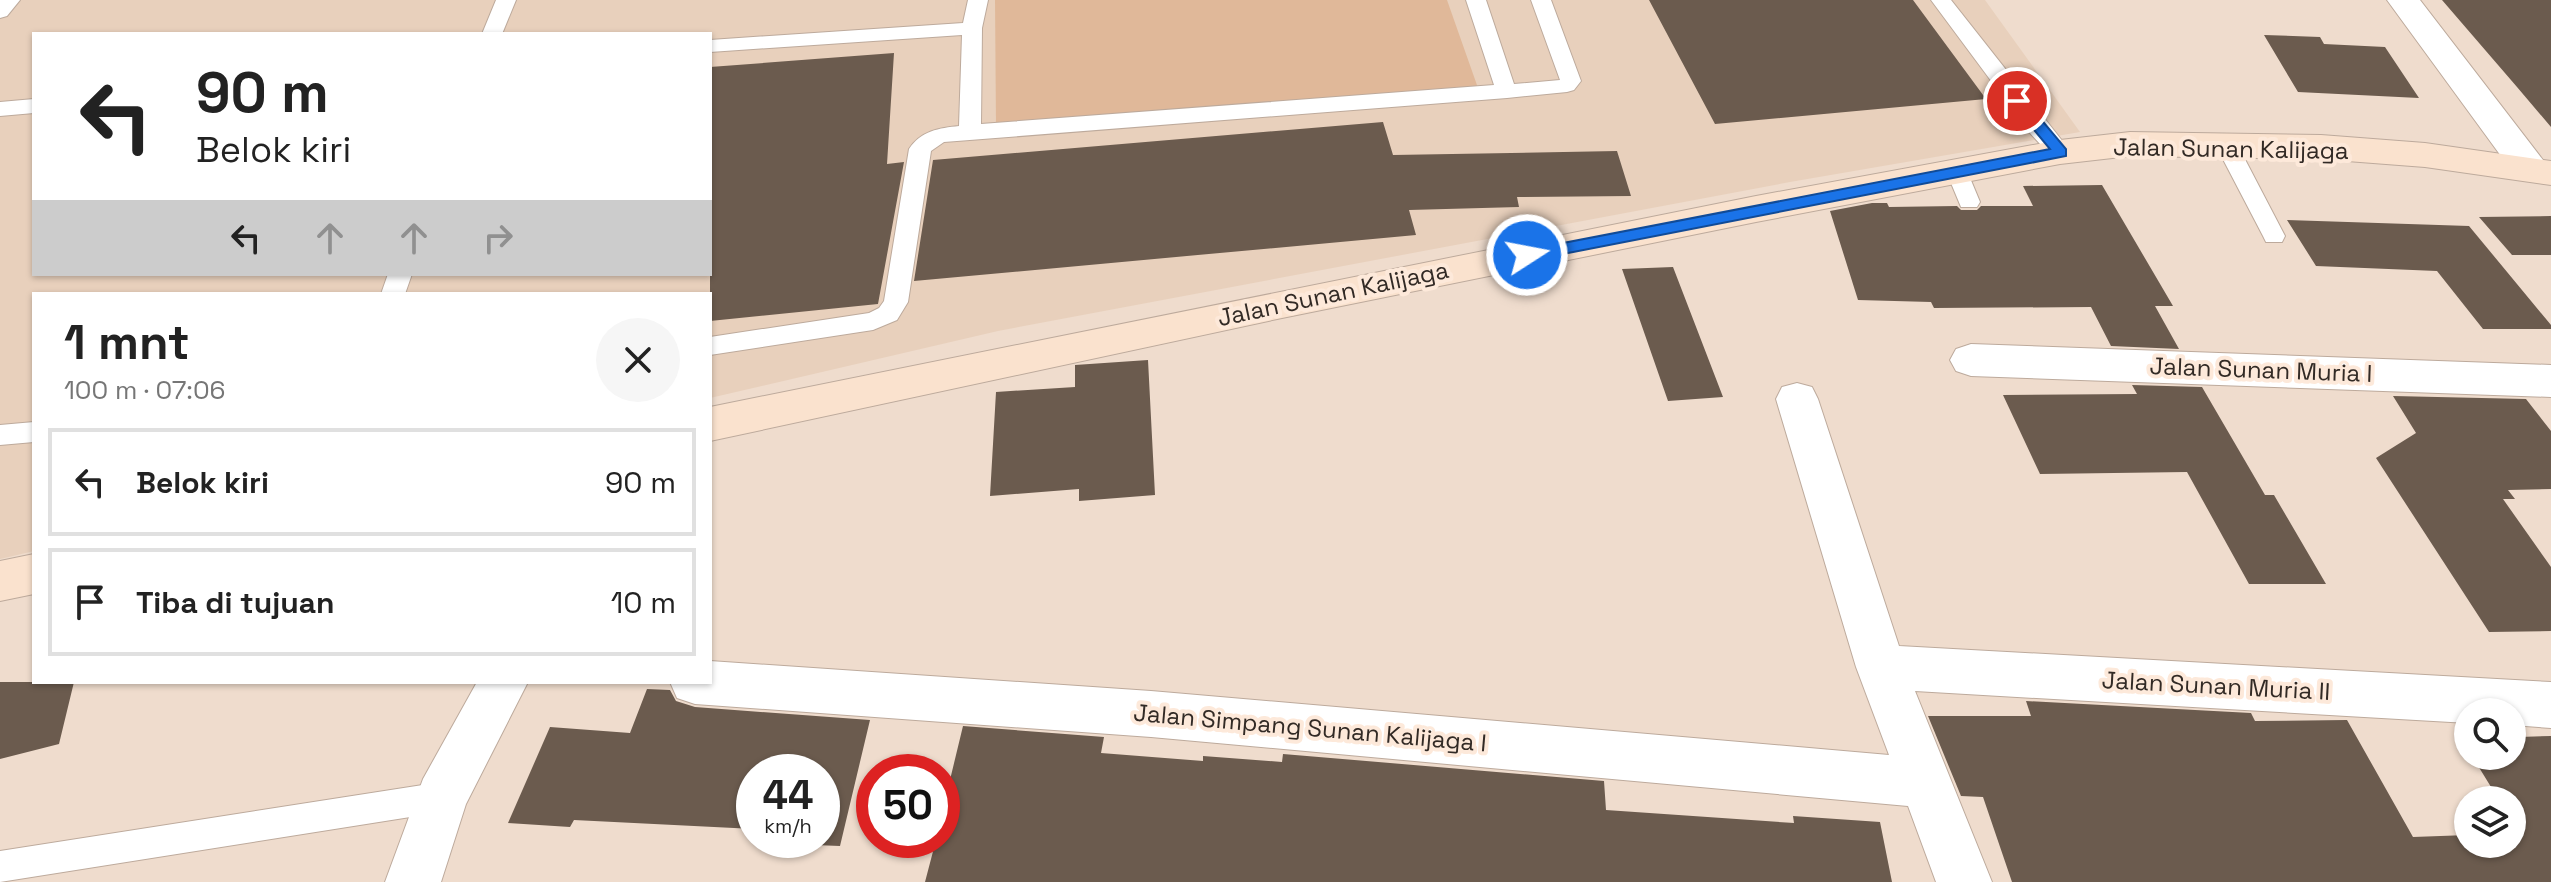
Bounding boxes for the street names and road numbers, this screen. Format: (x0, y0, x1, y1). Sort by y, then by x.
street label: Jalan Sunan Kalijaga (2113, 131, 2349, 166)
street label: Jalan Sunan Kalijaga (1214, 254, 1452, 333)
street label: Jalan Sunan Muria I (2149, 350, 2373, 389)
street label: Jalan Sunan Muria II (2101, 664, 2331, 707)
street label: Jalan Simpang Sunan Kalijaga I (1132, 697, 1488, 758)

